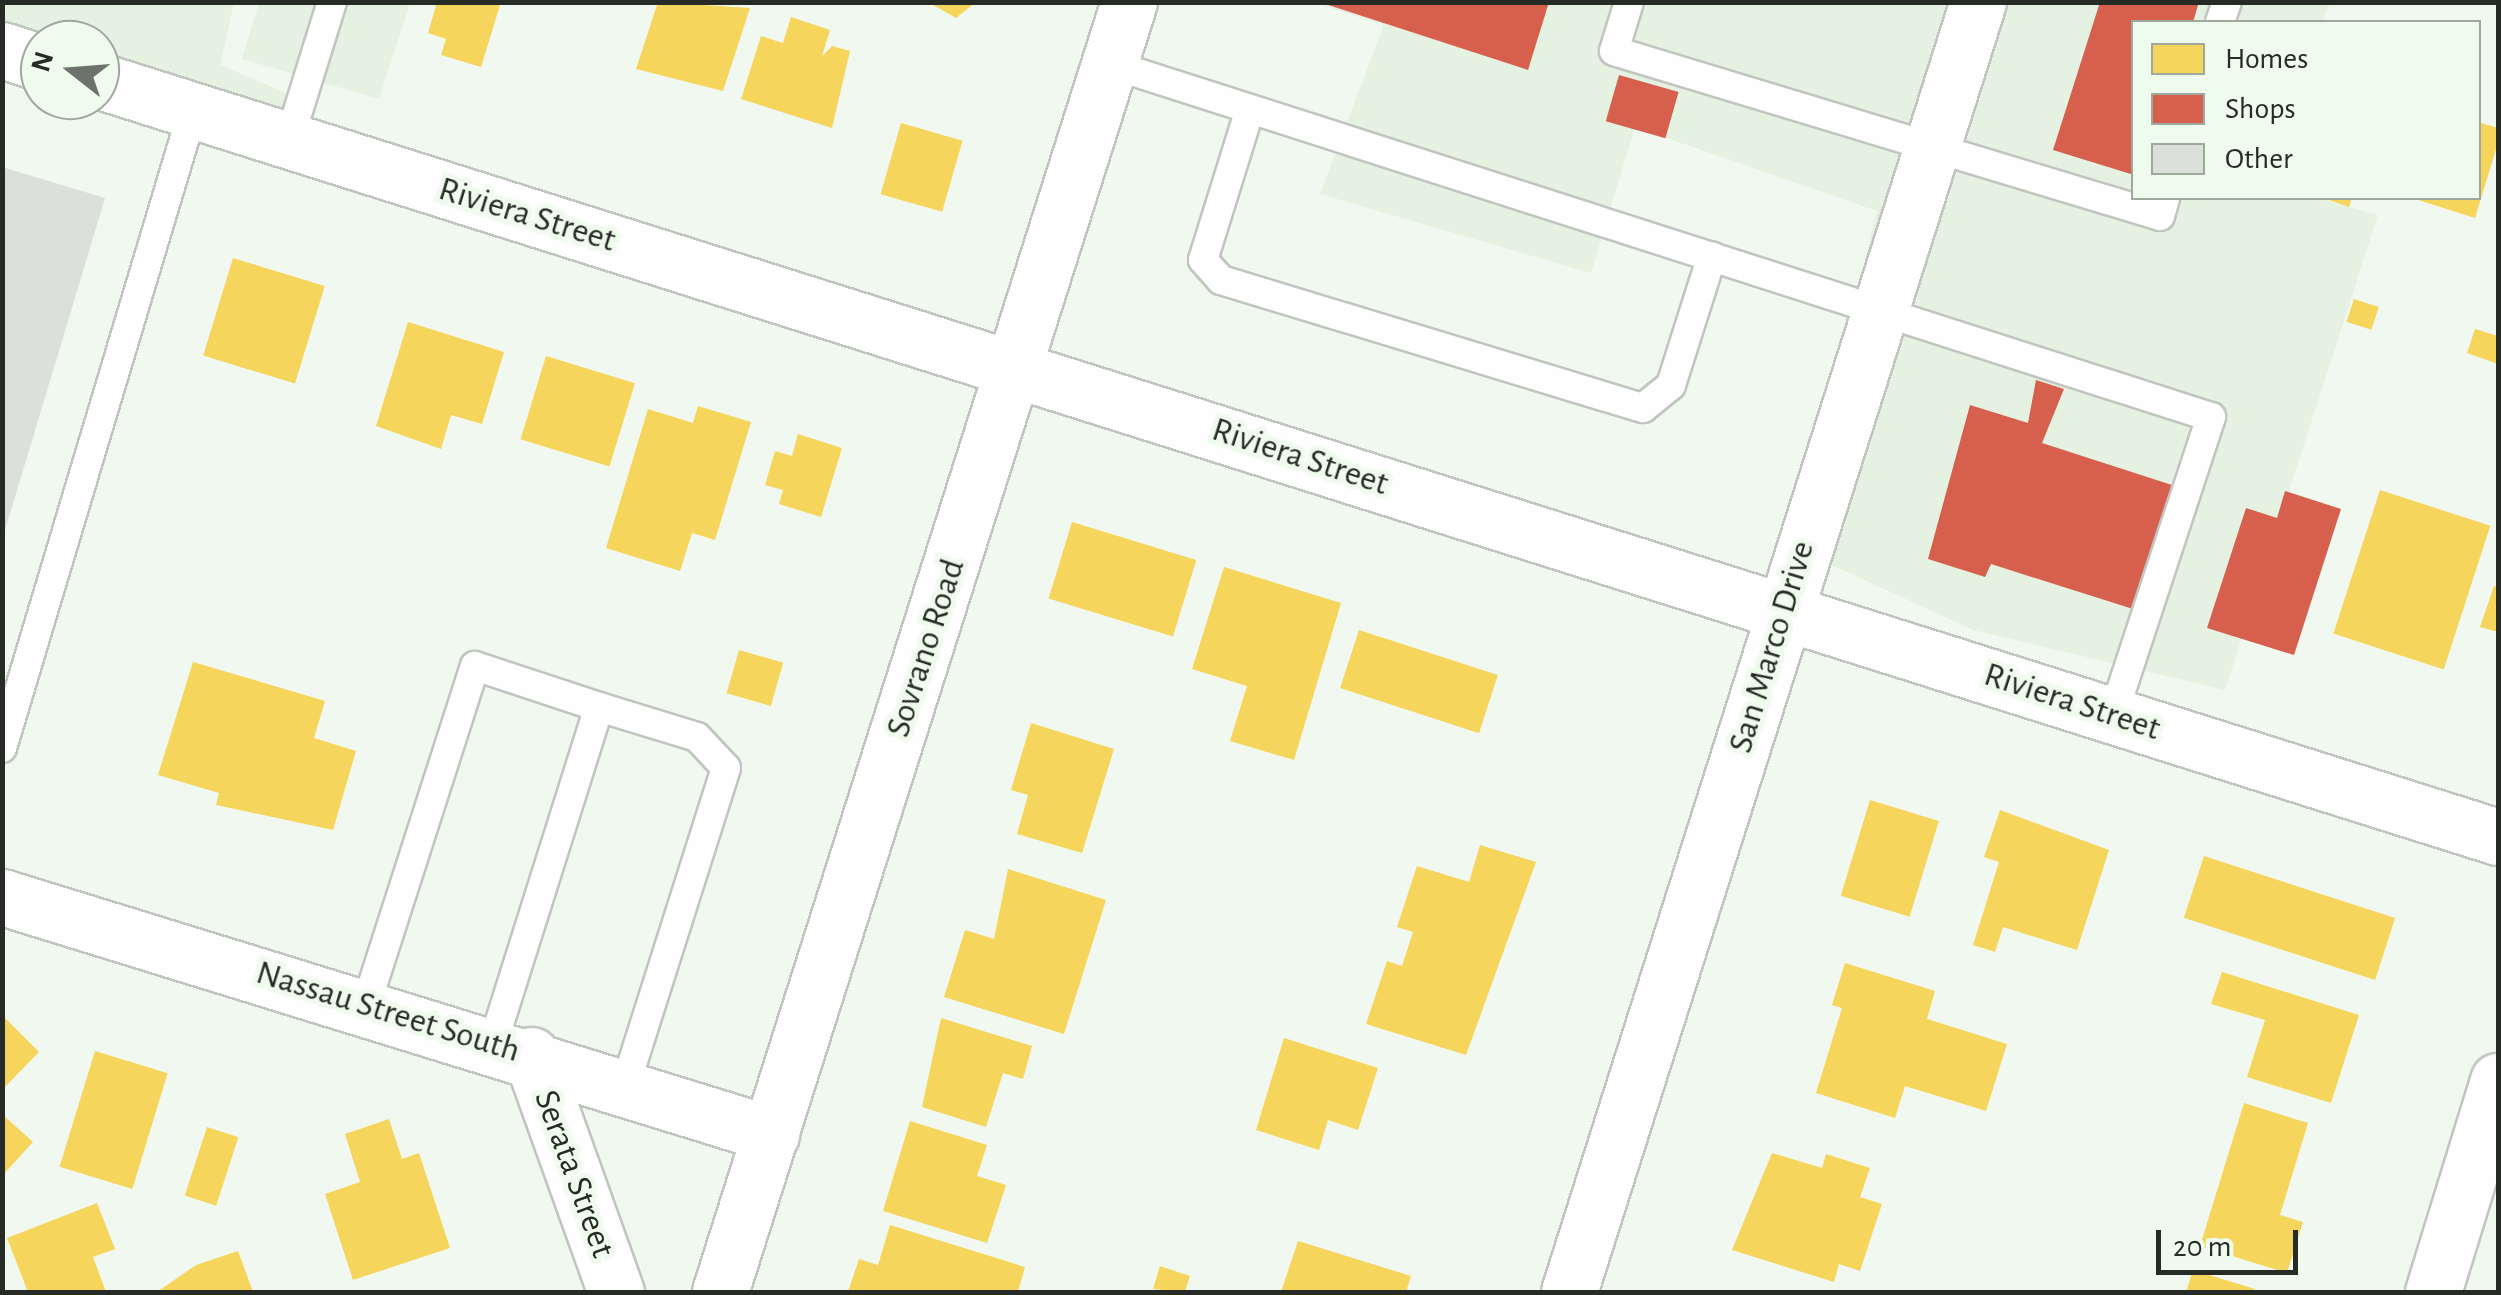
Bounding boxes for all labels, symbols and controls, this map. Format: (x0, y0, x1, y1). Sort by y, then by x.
north arrow (20, 20, 120, 120)
legend (2131, 20, 2481, 200)
text: Homes (2225, 44, 2308, 74)
text: N (27, 48, 59, 75)
text: Shops (2225, 94, 2296, 124)
text: Other (2225, 144, 2293, 174)
street label: Riviera Street (434, 168, 620, 262)
street label: Riviera Street (1207, 409, 1393, 505)
street label: San Marco Drive (1720, 536, 1824, 758)
street label: Sovrano Road (877, 554, 975, 742)
street label: Riviera Street (1979, 654, 2165, 750)
street label: Nassau Street South (251, 952, 525, 1072)
street label: Serata Street (524, 1085, 624, 1263)
scale bar (2161, 1210, 2304, 1272)
text: 20 m (2173, 1232, 2231, 1262)

